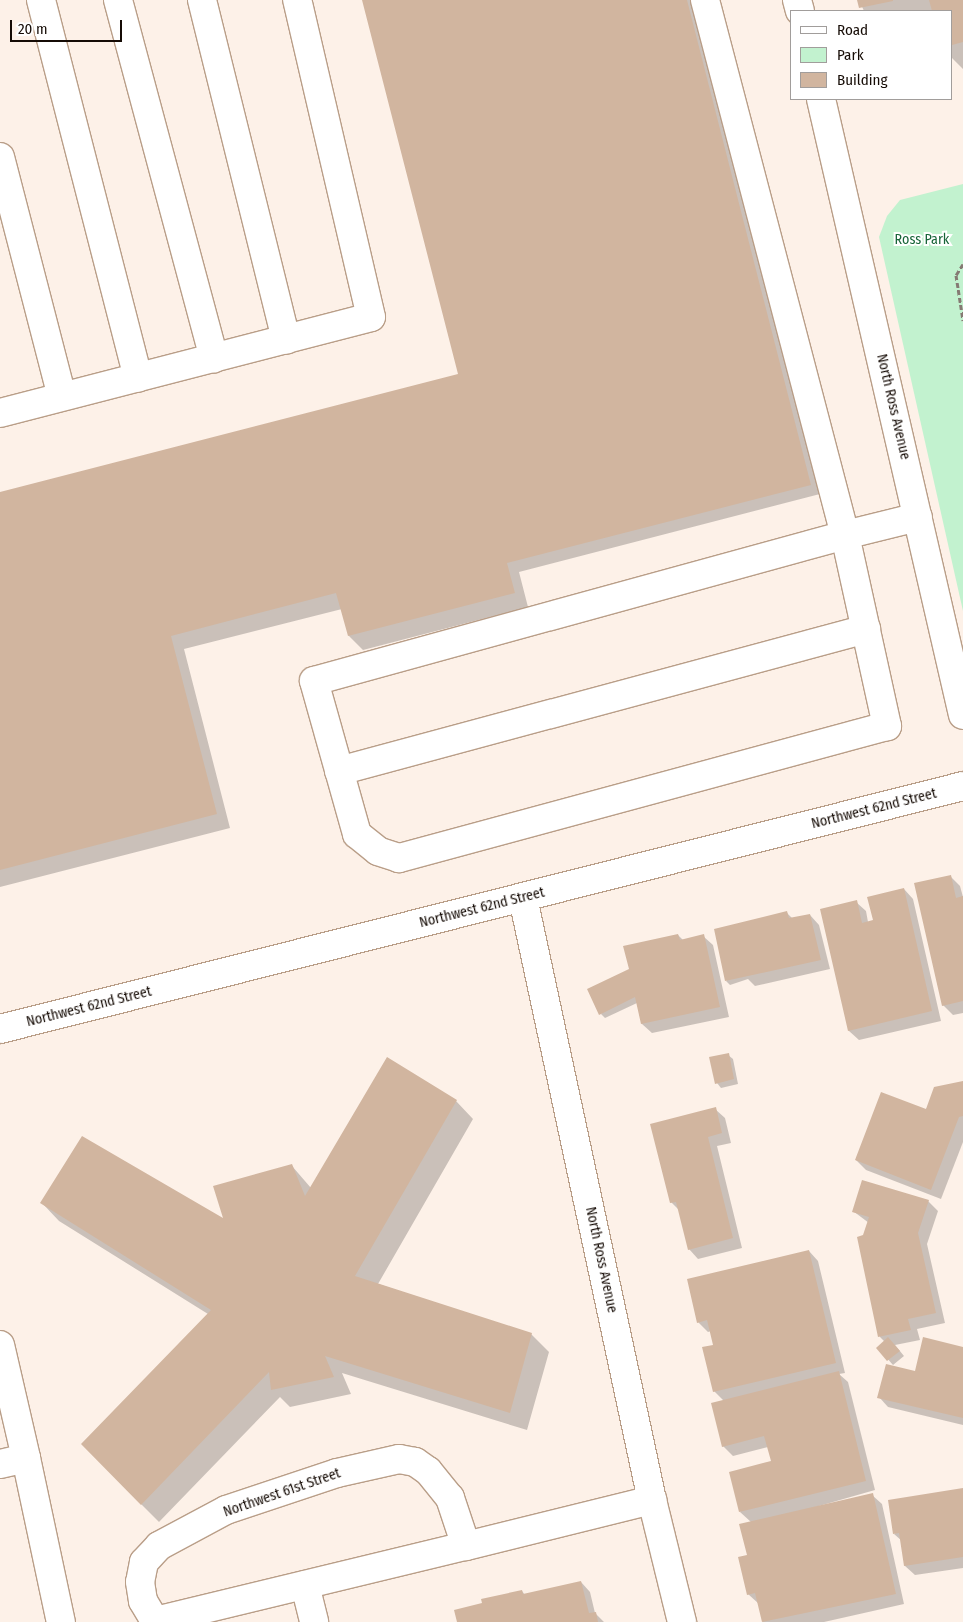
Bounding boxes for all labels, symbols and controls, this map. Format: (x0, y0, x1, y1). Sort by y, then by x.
scale bar (12, 10, 125, 42)
legend (790, 10, 953, 100)
text: 20 m (18, 20, 48, 38)
text: Road (837, 21, 868, 39)
text: Park (837, 46, 864, 64)
text: Building (837, 71, 888, 89)
park label: Ross Park (895, 232, 949, 248)
street label: North Ross Avenue (873, 353, 913, 461)
street label: Northwest 62nd Street (810, 785, 938, 833)
street label: Northwest 62nd Street (418, 884, 546, 932)
street label: Northwest 62nd Street (25, 983, 153, 1031)
street label: North Ross Avenue (582, 1205, 620, 1315)
street label: Northwest 61st Street (221, 1465, 343, 1521)

